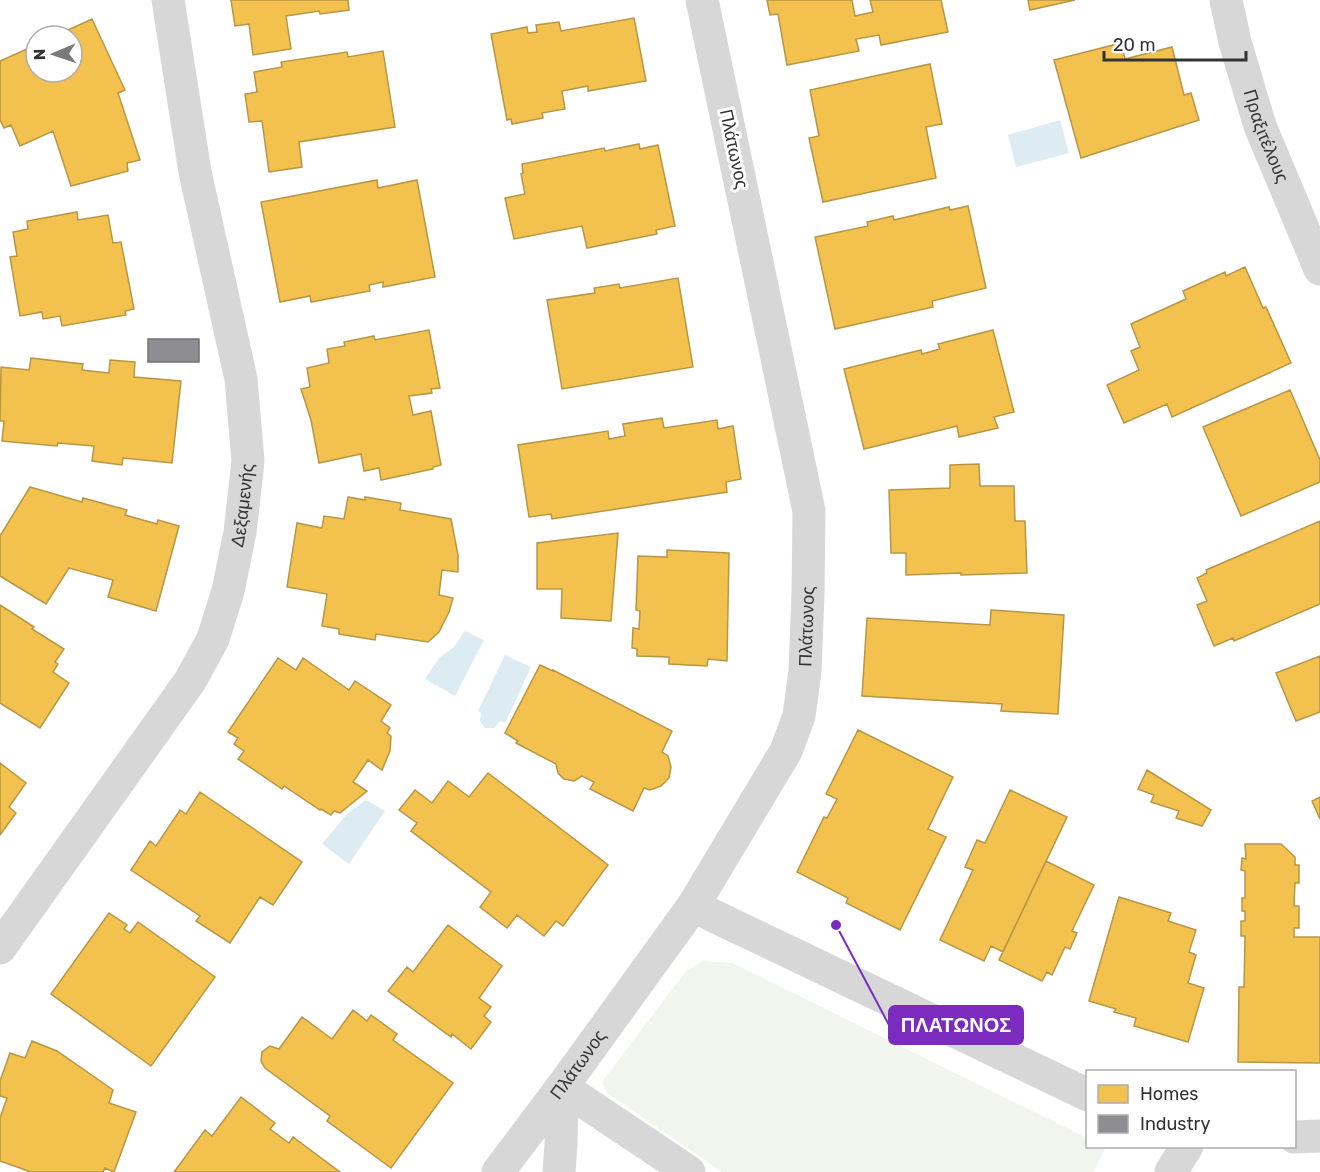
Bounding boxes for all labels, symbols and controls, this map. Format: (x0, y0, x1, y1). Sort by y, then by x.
north arrow (24, 24, 84, 84)
scale bar (1104, 24, 1246, 62)
text: 20 m (1113, 34, 1155, 56)
text: N (30, 48, 49, 61)
street label: Πραξιτέλους (1239, 87, 1294, 186)
street label: Πλάτωνος (715, 107, 753, 191)
street label: Δεξαμενής (226, 462, 259, 549)
street label: Πλάτωνος (794, 586, 819, 667)
callout: ΠΛΑΤΩΝΟΣ (889, 1006, 1023, 1044)
text: ΠΛΑΤΩΝΟΣ (901, 1013, 1011, 1037)
street label: Πλάτωνος (546, 1025, 611, 1104)
legend (1086, 1070, 1296, 1148)
text: Homes (1140, 1083, 1198, 1105)
text: Industry (1140, 1113, 1210, 1135)

